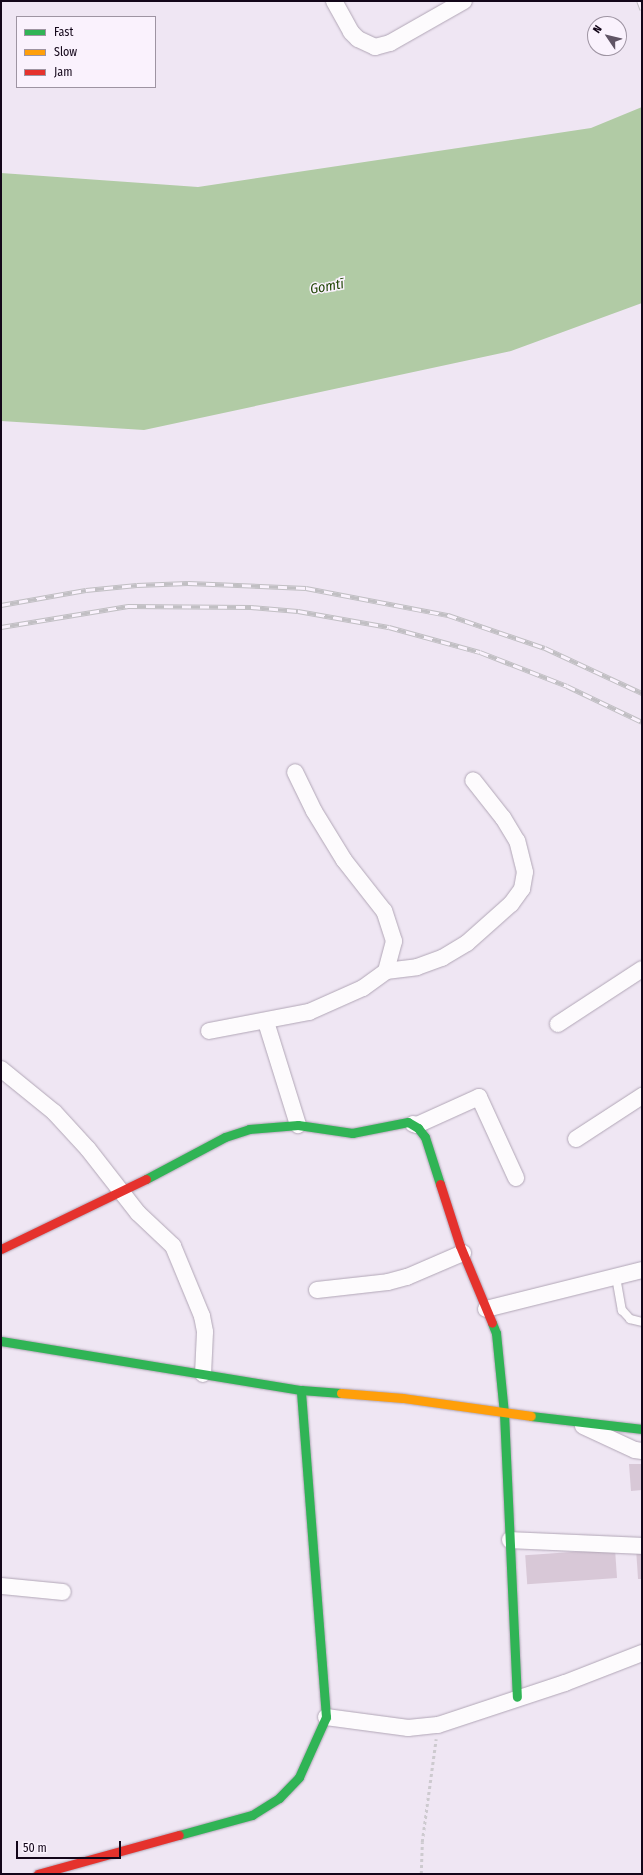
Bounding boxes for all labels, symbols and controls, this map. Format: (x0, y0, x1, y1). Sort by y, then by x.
legend (16, 16, 156, 88)
north arrow (587, 16, 627, 56)
text: N (590, 23, 605, 36)
text: Fast (54, 25, 73, 39)
text: Slow (54, 45, 77, 59)
text: Jam (54, 65, 72, 79)
water label: Gomtī (309, 276, 345, 298)
scale bar (18, 1833, 123, 1859)
text: 50 m (23, 1841, 47, 1855)

